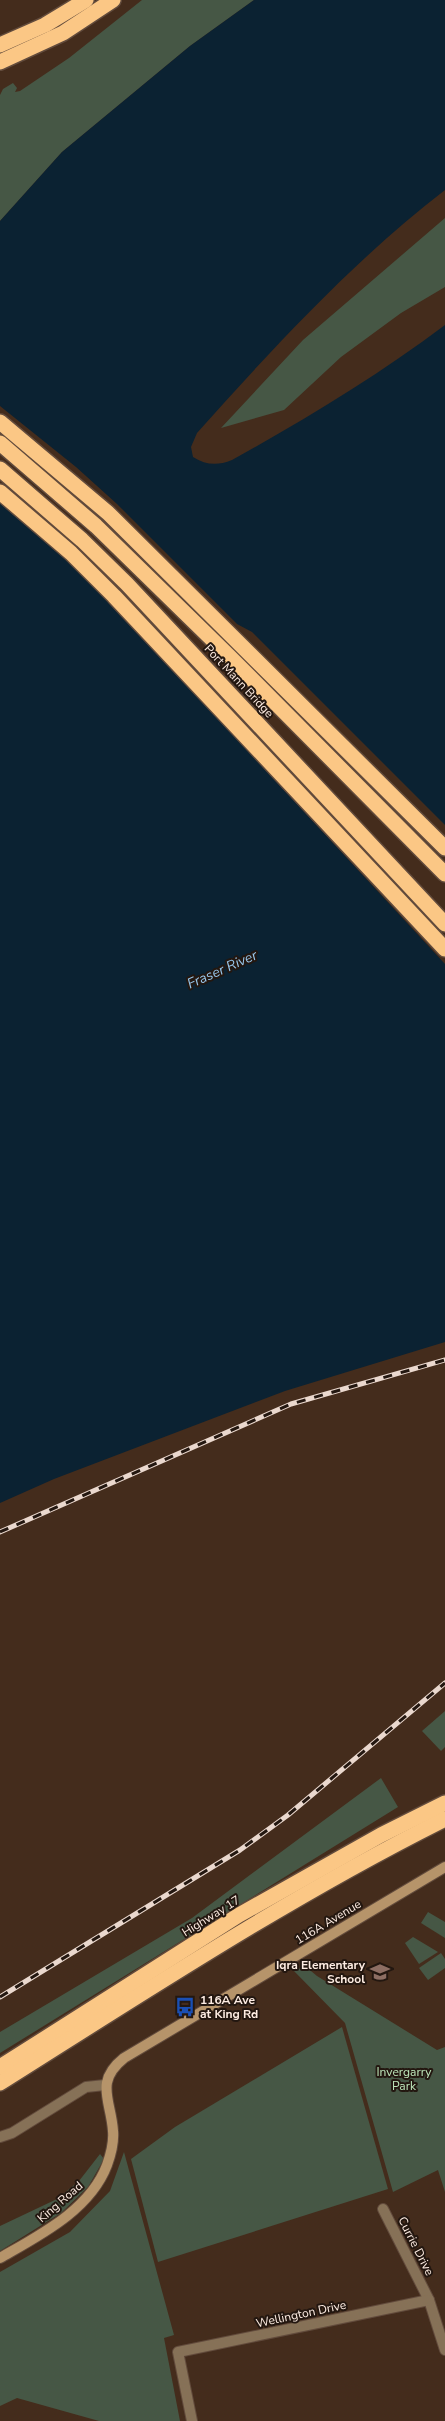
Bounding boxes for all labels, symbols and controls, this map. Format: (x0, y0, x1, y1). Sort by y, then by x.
street label: Port Mann Bridge (201, 641, 277, 721)
water label: Fraser River (184, 945, 261, 993)
street label: Highway 17 (179, 1892, 243, 1940)
street label: 116A Avenue (292, 1896, 364, 1948)
place label: Iqra Elementary School (276, 1957, 366, 1987)
school or university icon: Iqra Elementary School (369, 1961, 391, 1983)
place label: 116A Ave at King Rd (200, 1992, 258, 2022)
bus stop icon: 116A Ave at King Rd (174, 1996, 196, 2018)
park label: Invergarry Park (376, 2064, 432, 2094)
street label: King Road (34, 2178, 86, 2226)
street label: Currie Drive (394, 2214, 438, 2278)
street label: Wellington Drive (254, 2297, 348, 2331)

